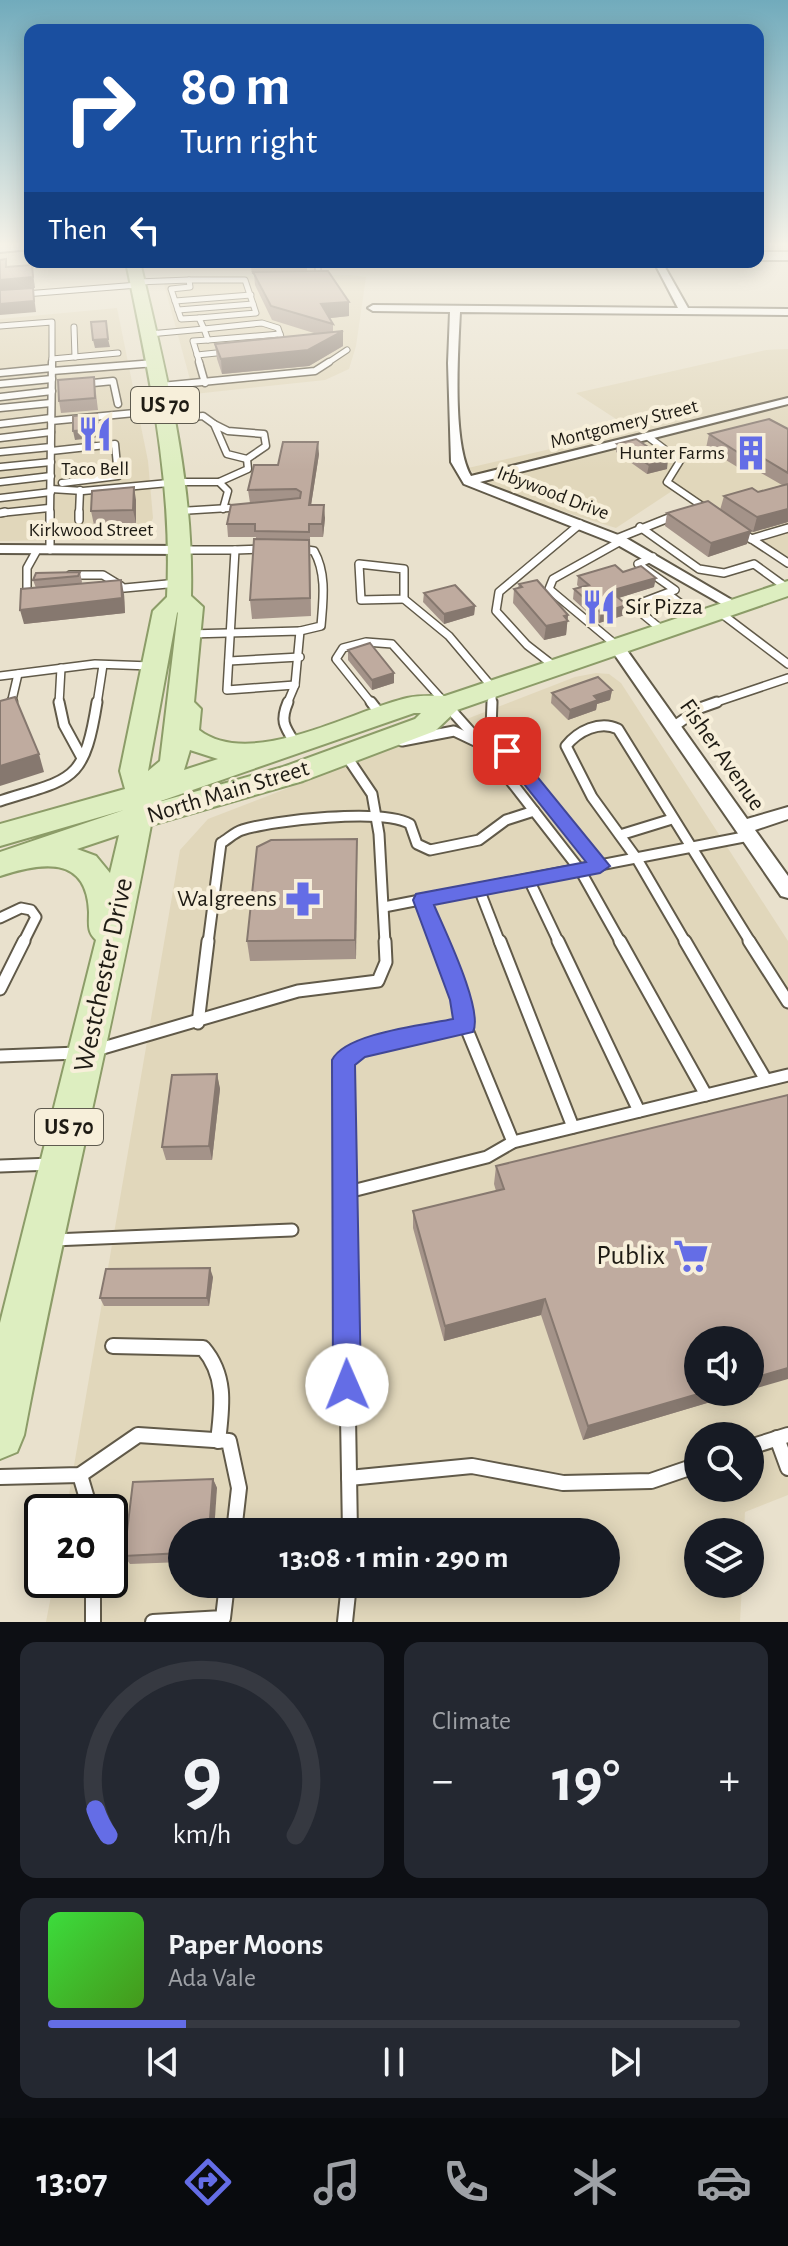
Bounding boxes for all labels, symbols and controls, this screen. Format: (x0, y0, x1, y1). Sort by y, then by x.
icon: right (48, 56, 152, 160)
text: 80 m (180, 59, 290, 115)
text: Turn right (180, 124, 317, 160)
icon: left (123, 208, 167, 252)
text: Then (48, 215, 107, 245)
road number: US 70 (131, 387, 199, 423)
street label: Montgomery Street (548, 396, 701, 452)
restaurant icon: Taco Bell (76, 415, 114, 453)
building icon: Hunter Farms (732, 434, 770, 472)
place label: Hunter Farms (619, 443, 725, 463)
place label: Taco Bell (61, 459, 129, 479)
street label: Irbywood Drive (494, 462, 612, 524)
street label: Kirkwood Street (29, 520, 154, 540)
restaurant icon: Sir Pizza (580, 588, 618, 626)
place label: Sir Pizza (625, 595, 703, 619)
street label: Fisher Avenue (675, 695, 769, 815)
pin (473, 717, 541, 785)
icon: arrive (485, 729, 529, 773)
street label: North Main Street (144, 756, 312, 828)
street label: Westchester Drive (70, 875, 138, 1075)
pharmacy icon: Walgreens (284, 880, 322, 918)
place label: Walgreens (177, 887, 277, 911)
road number: US 70 (35, 1109, 103, 1145)
supermarket icon: Publix (672, 1237, 710, 1275)
place label: Publix (596, 1242, 665, 1270)
map controls (684, 1326, 764, 1598)
button: sound (684, 1326, 764, 1406)
position arrow (305, 1343, 389, 1427)
button: search (684, 1422, 764, 1502)
speed limit sign: 20 (24, 1494, 128, 1598)
button: layers (684, 1518, 764, 1598)
text: 13:08 · 1 min · 290 m (279, 1543, 509, 1573)
text: Climate (432, 1708, 511, 1734)
text: 9 (182, 1735, 222, 1819)
text: 19° (552, 1752, 620, 1812)
text: − (432, 1759, 453, 1803)
text: + (719, 1759, 740, 1803)
text: km/h (173, 1820, 231, 1849)
text: Paper Moons (168, 1930, 323, 1960)
text: Ada Vale (168, 1965, 256, 1991)
icon: previous (141, 2040, 185, 2084)
icon: pause (372, 2040, 416, 2084)
icon: next (603, 2040, 647, 2084)
icon: directions (180, 2154, 236, 2210)
icon: music (309, 2154, 365, 2210)
icon: phone (438, 2154, 494, 2210)
icon: climate (567, 2154, 623, 2210)
icon: car (696, 2154, 752, 2210)
text: 13:07 (36, 2164, 107, 2200)

